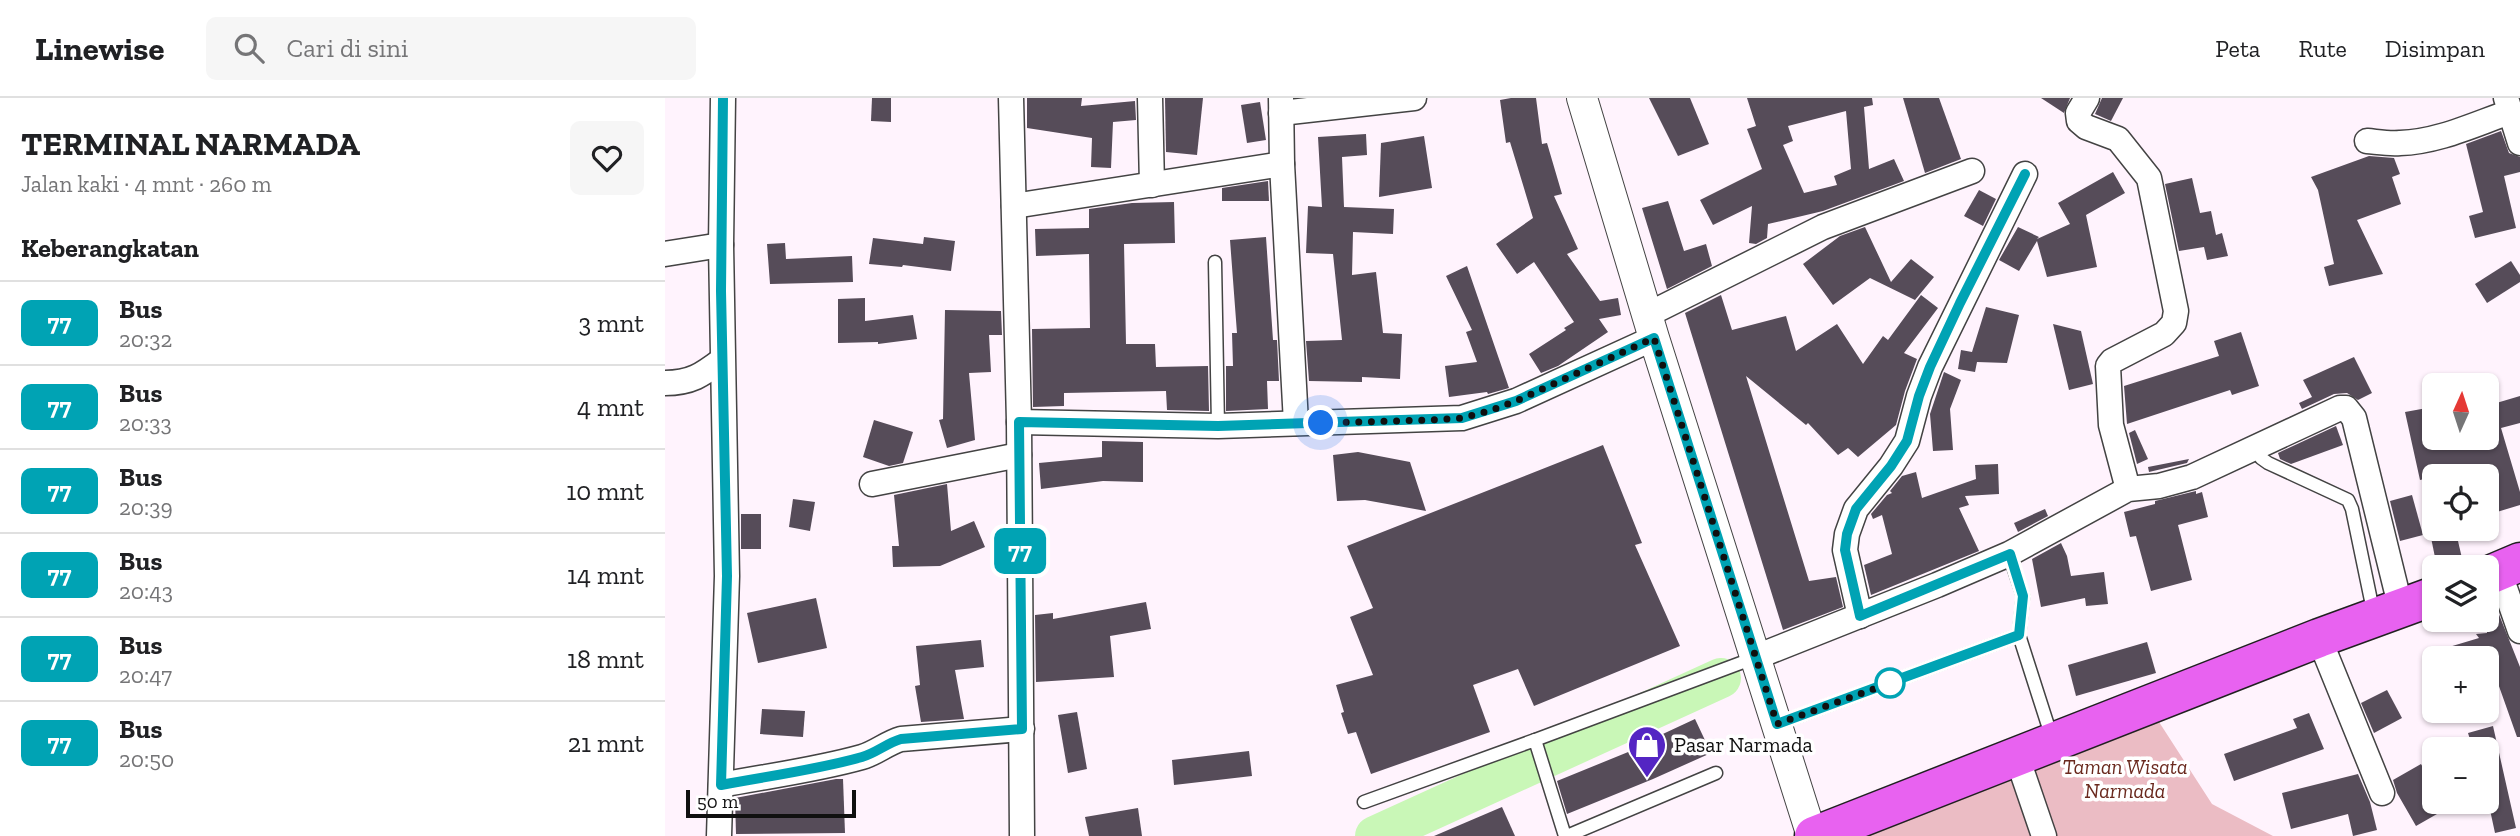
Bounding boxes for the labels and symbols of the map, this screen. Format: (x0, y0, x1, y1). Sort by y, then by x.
north arrow (2422, 373, 2499, 450)
your location (1303, 405, 1338, 440)
line badge: 77 (989, 528, 1051, 574)
unlabelled marker (1875, 668, 1905, 698)
shop icon: Pasar Narmada (1626, 724, 1668, 779)
place label: Pasar Narmada (1674, 732, 1813, 757)
park label: Taman Wisata Narmada (2062, 754, 2188, 803)
scale bar (686, 787, 856, 819)

